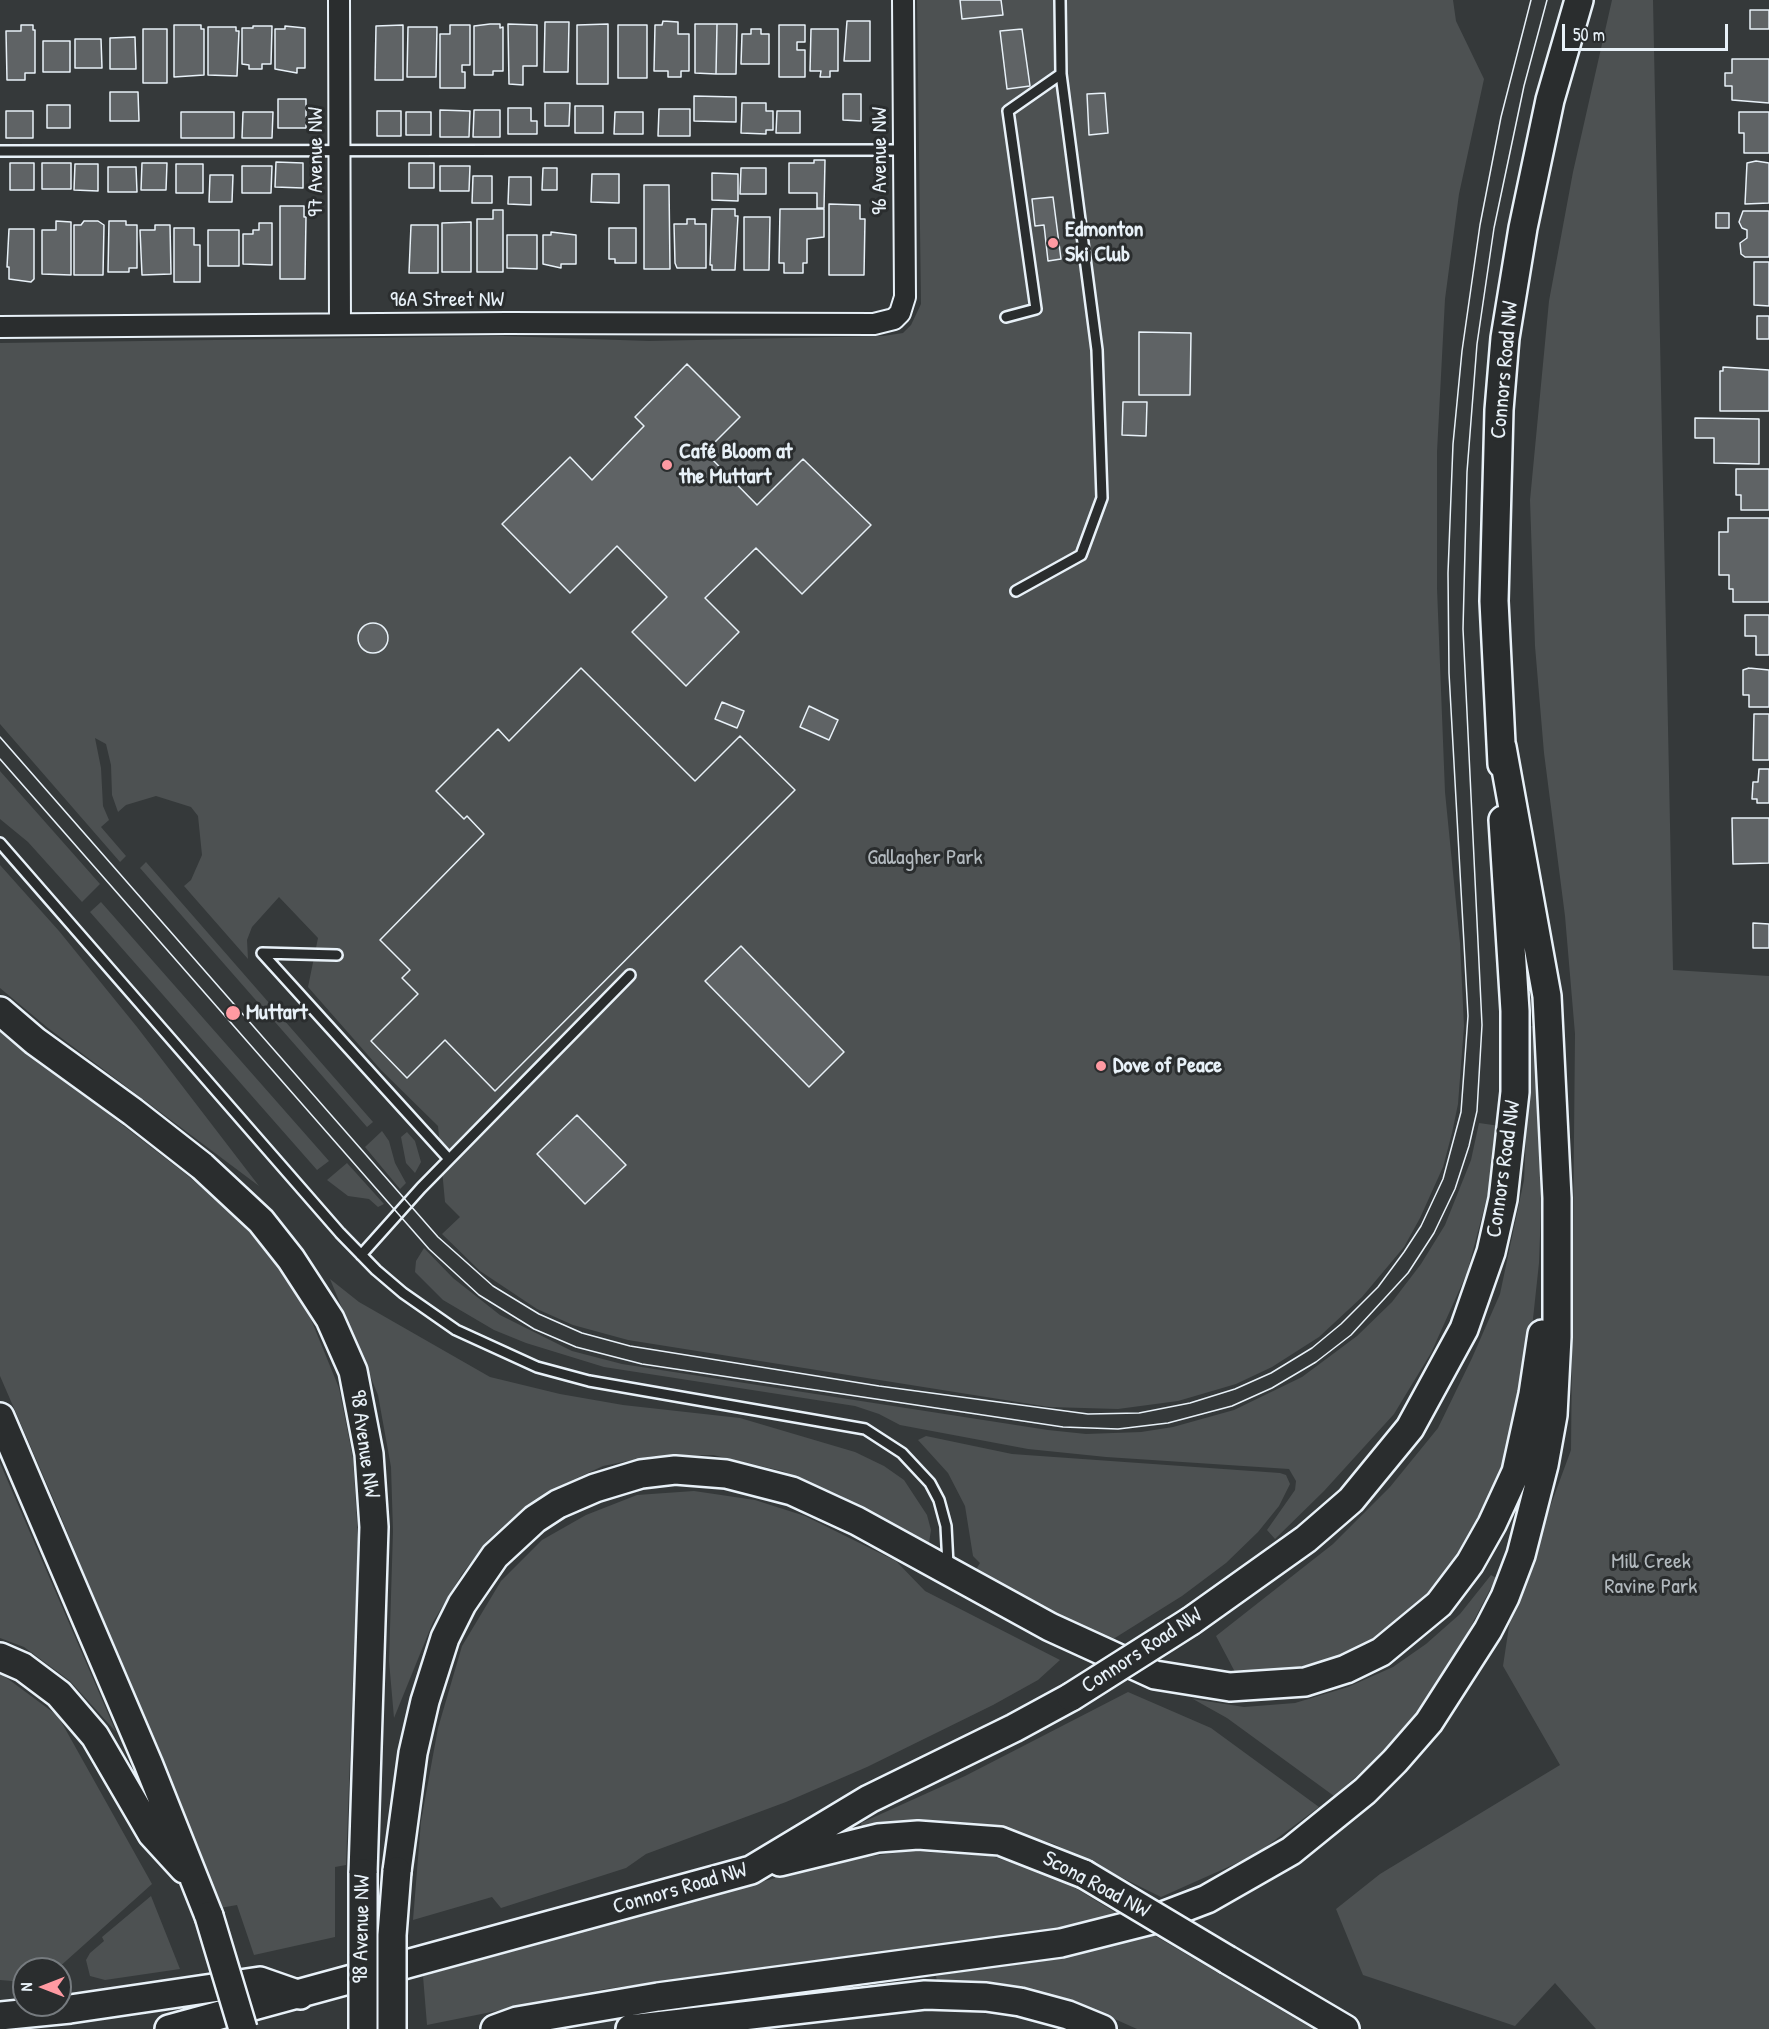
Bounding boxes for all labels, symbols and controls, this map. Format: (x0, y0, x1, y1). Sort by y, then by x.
scale bar (1565, 12, 1732, 50)
text: 50 m (1573, 22, 1605, 47)
street label: 97 Avenue NW (303, 107, 329, 217)
street label: 96 Avenue NW (867, 107, 893, 215)
place label: Edmonton Ski Club (1065, 217, 1143, 268)
marker: Edmonton Ski Club (1046, 236, 1060, 250)
street label: 96A Street NW (390, 287, 504, 313)
street label: Connors Road NW (1486, 300, 1524, 440)
place label: Café Bloom at the Muttart (679, 439, 792, 490)
marker: Café Bloom at the Muttart (660, 458, 674, 472)
park label: Gallagher Park (867, 845, 983, 871)
place label: Muttart (246, 1000, 308, 1026)
marker: Muttart (224, 1004, 242, 1022)
place label: Dove of Peace (1113, 1053, 1222, 1079)
marker: Dove of Peace (1094, 1059, 1108, 1073)
street label: Connors Road NW (1481, 1099, 1527, 1239)
street label: 98 Avenue NW (343, 1388, 385, 1500)
park label: Mill Creek Ravine Park (1605, 1549, 1697, 1600)
street label: Connors Road NW (1077, 1602, 1207, 1700)
street label: Scona Road NW (1038, 1846, 1154, 1924)
street label: Connors Road NW (610, 1857, 750, 1921)
street label: 98 Avenue NW (348, 1874, 376, 1984)
north arrow (12, 1957, 72, 2017)
text: N (15, 1983, 37, 1991)

